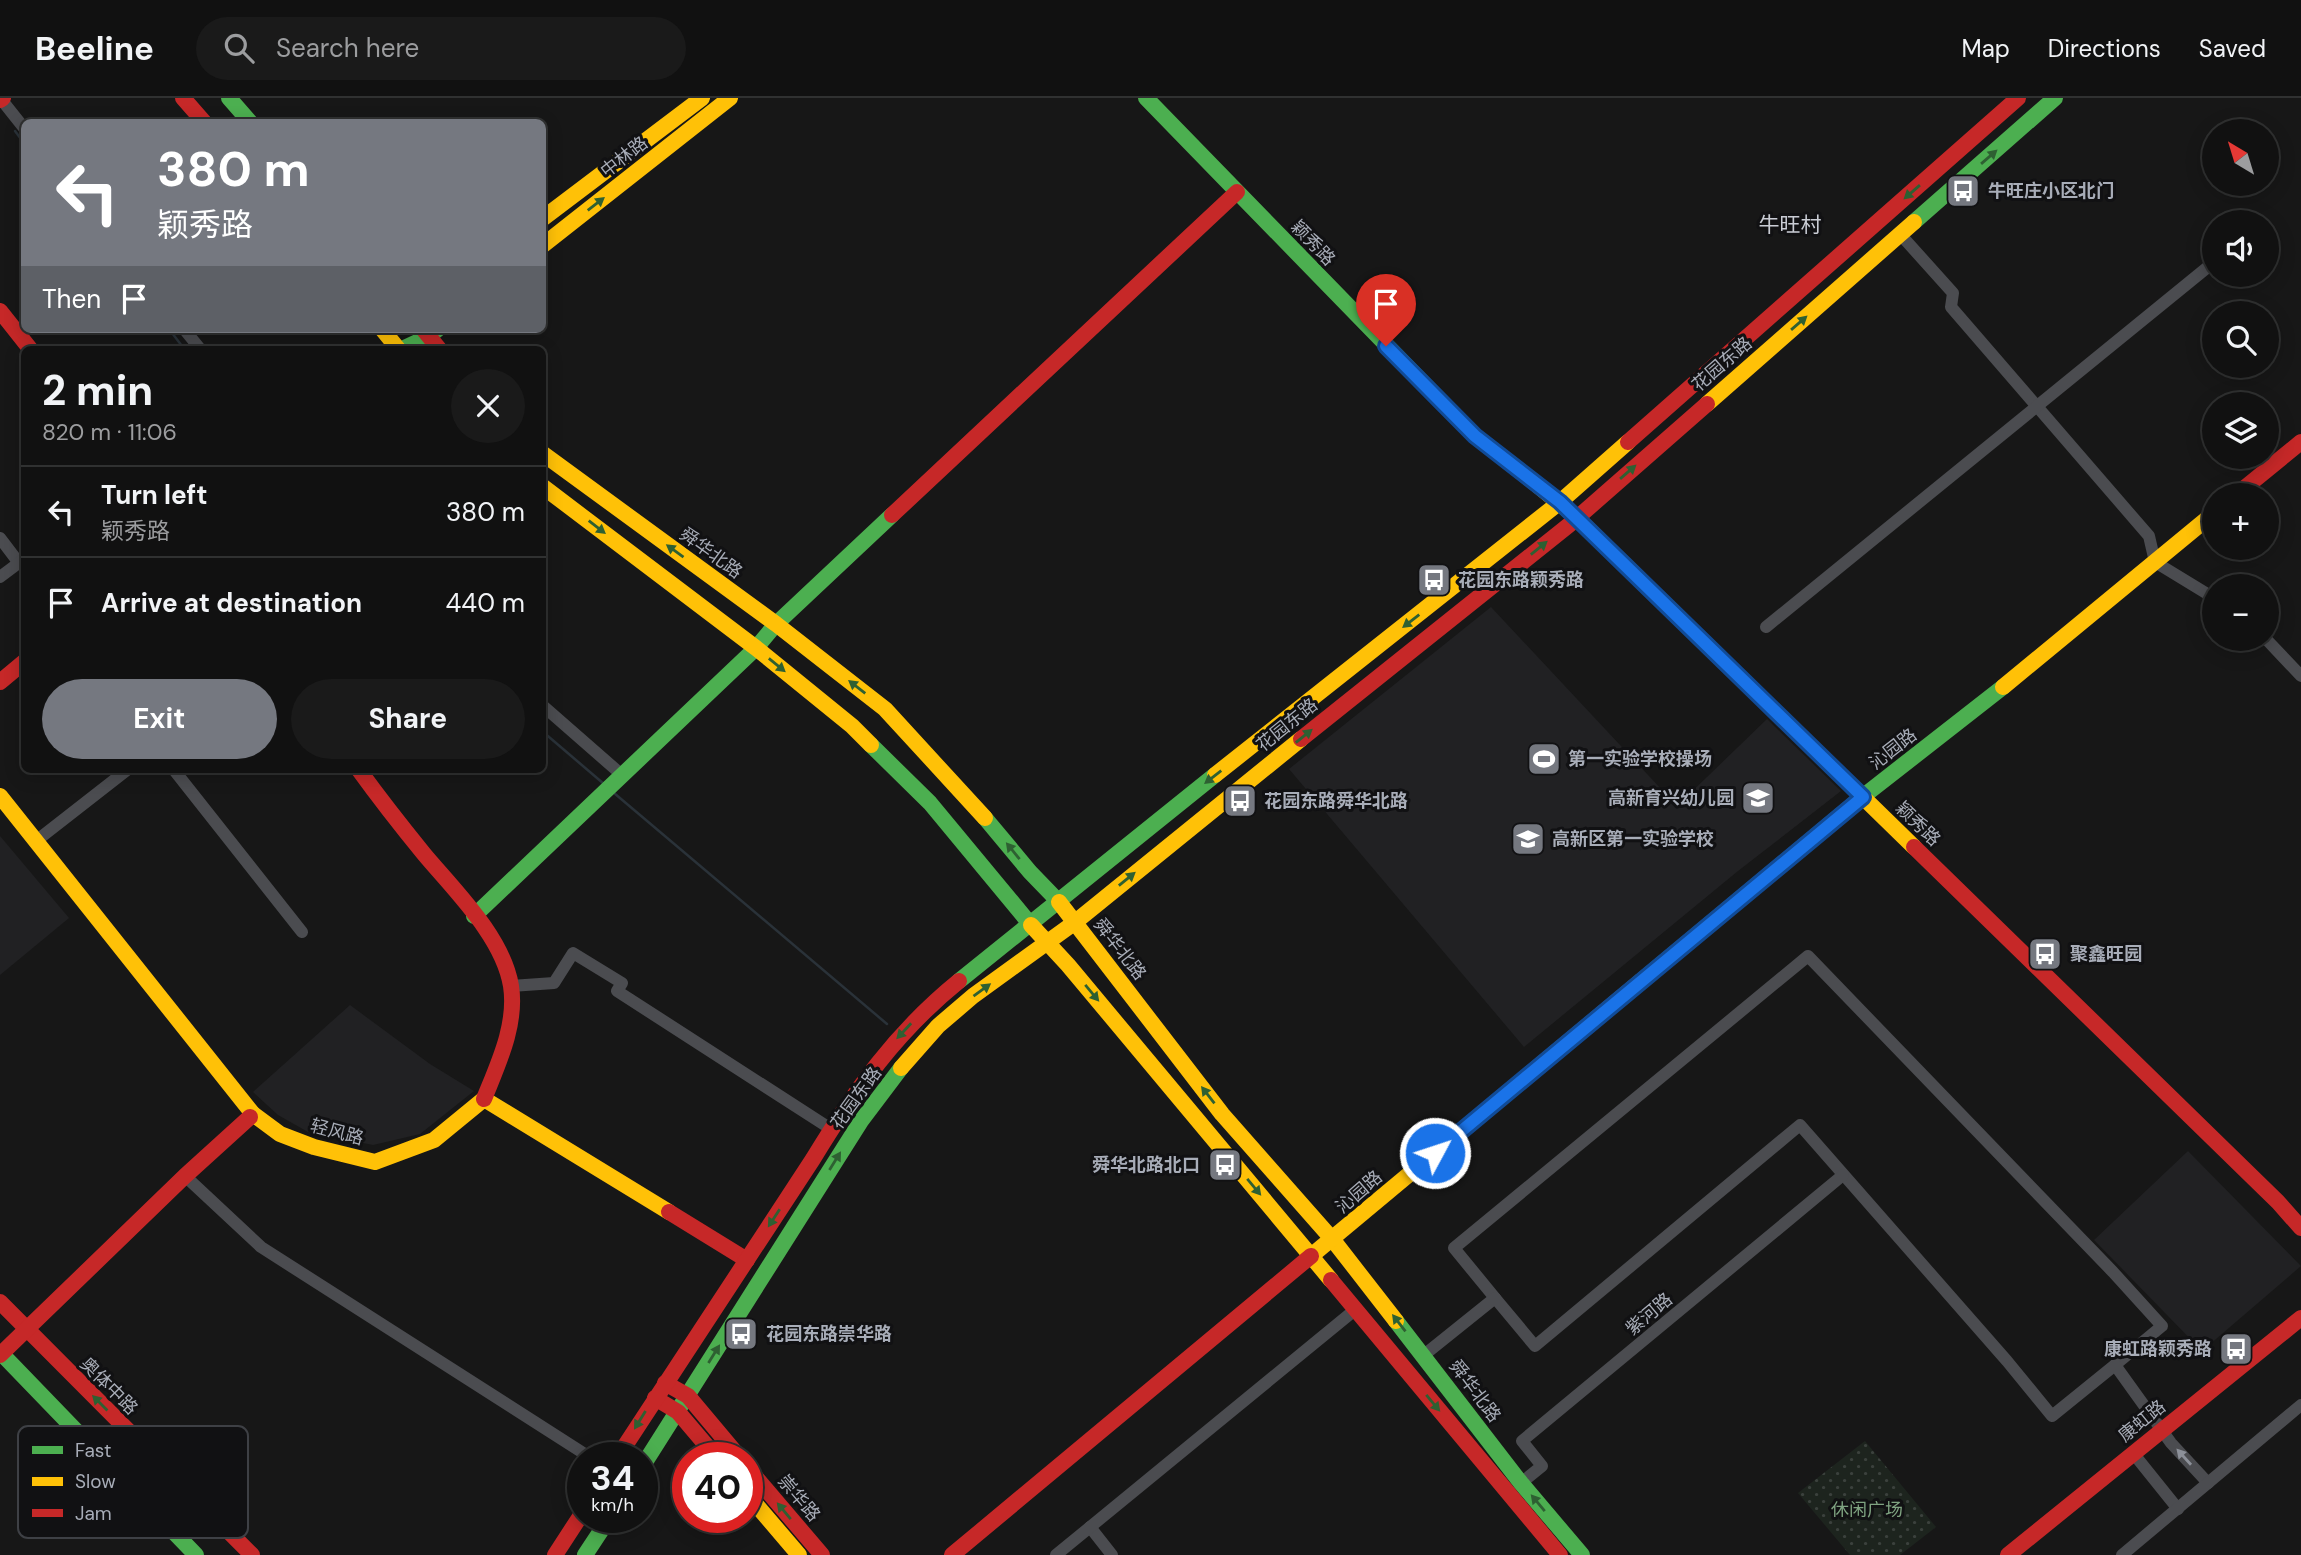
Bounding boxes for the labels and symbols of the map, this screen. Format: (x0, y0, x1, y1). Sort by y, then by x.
north arrow (2202, 119, 2278, 196)
street label: 中林路 (595, 131, 653, 183)
one-way arrow (1980, 149, 1997, 165)
bus stop icon: 牛旺庄小区北门 (1944, 172, 1982, 210)
place label: 牛旺庄小区北门 (1988, 179, 2114, 203)
one-way arrow (1903, 184, 1920, 199)
one-way arrow (587, 197, 605, 212)
district label: 牛旺村 (1759, 211, 1822, 239)
street label: 颖秀路 (1286, 215, 1340, 271)
pin (1356, 274, 1416, 346)
one-way arrow (1790, 315, 1807, 331)
street label: 花园东路 (1687, 331, 1757, 397)
one-way arrow (1619, 464, 1637, 480)
one-way arrow (587, 520, 605, 535)
street label: 舜华北路 (675, 522, 747, 584)
one-way arrow (1530, 541, 1548, 556)
one-way arrow (666, 544, 684, 558)
bus stop icon: 花园东路颖秀路 (1415, 561, 1453, 599)
place label: 花园东路颖秀路 (1458, 568, 1584, 592)
one-way arrow (1402, 613, 1420, 627)
one-way arrow (768, 658, 786, 673)
one-way arrow (848, 680, 866, 695)
street label: 花园东路 (1251, 693, 1323, 757)
street label: 沁园路 (1864, 723, 1922, 775)
one-way arrow (1295, 730, 1313, 744)
sports icon: 第一实验学校操场 (1525, 740, 1563, 778)
place label: 第一实验学校操场 (1568, 747, 1712, 771)
one-way arrow (1205, 769, 1222, 784)
school or university icon: 高新育兴幼儿园 (1739, 779, 1777, 817)
bus stop icon: 花园东路舜华北路 (1221, 782, 1259, 820)
place label: 高新育兴幼儿园 (1608, 786, 1734, 810)
place label: 花园东路舜华北路 (1264, 789, 1408, 813)
street label: 颖秀路 (1890, 797, 1946, 851)
school or university icon: 高新区第一实验学校 (1509, 820, 1547, 858)
place label: 高新区第一实验学校 (1552, 827, 1714, 851)
one-way arrow (1006, 843, 1021, 860)
one-way arrow (1118, 872, 1136, 887)
street label: 舜华北路 (1088, 913, 1152, 985)
bus stop icon: 聚鑫旺园 (2026, 935, 2064, 973)
place label: 聚鑫旺园 (2070, 942, 2142, 966)
one-way arrow (973, 983, 991, 997)
one-way arrow (1084, 985, 1099, 1002)
one-way arrow (897, 1022, 913, 1039)
street label: 花园东路 (825, 1062, 887, 1134)
one-way arrow (1201, 1087, 1216, 1105)
street label: 轻风路 (308, 1113, 366, 1151)
position arrow (1398, 1116, 1472, 1190)
bus stop icon: 舜华北路北口 (1206, 1146, 1244, 1184)
one-way arrow (829, 1152, 842, 1171)
place label: 舜华北路北口 (1092, 1153, 1200, 1177)
street label: 沁园路 (1331, 1165, 1387, 1219)
one-way arrow (1246, 1178, 1261, 1195)
one-way arrow (768, 1208, 781, 1228)
street label: 紫河路 (1621, 1287, 1677, 1341)
bus stop icon: 花园东路崇华路 (722, 1315, 760, 1353)
one-way arrow (1391, 1315, 1406, 1333)
place label: 花园东路崇华路 (766, 1322, 892, 1346)
bus stop icon: 康虹路颖秀路 (2217, 1330, 2255, 1368)
place label: 康虹路颖秀路 (2104, 1337, 2212, 1361)
one-way arrow (708, 1345, 721, 1364)
street label: 奥体中路 (75, 1352, 143, 1420)
street label: 舜华北路 (1444, 1355, 1506, 1427)
one-way arrow (1425, 1394, 1441, 1412)
one-way arrow (91, 1395, 108, 1412)
street label: 康虹路 (2113, 1395, 2171, 1447)
one-way arrow (634, 1411, 647, 1430)
legend (18, 1426, 248, 1538)
text: Fast (75, 1438, 111, 1463)
speed limit sign: 40 (672, 1442, 763, 1533)
one-way arrow (2176, 1448, 2192, 1466)
text: Slow (75, 1469, 116, 1494)
street label: 崇华路 (772, 1470, 826, 1526)
one-way arrow (1530, 1494, 1546, 1512)
park label: 休闲广场 (1831, 1498, 1903, 1522)
text: Jam (75, 1501, 112, 1526)
one-way arrow (777, 1502, 792, 1520)

